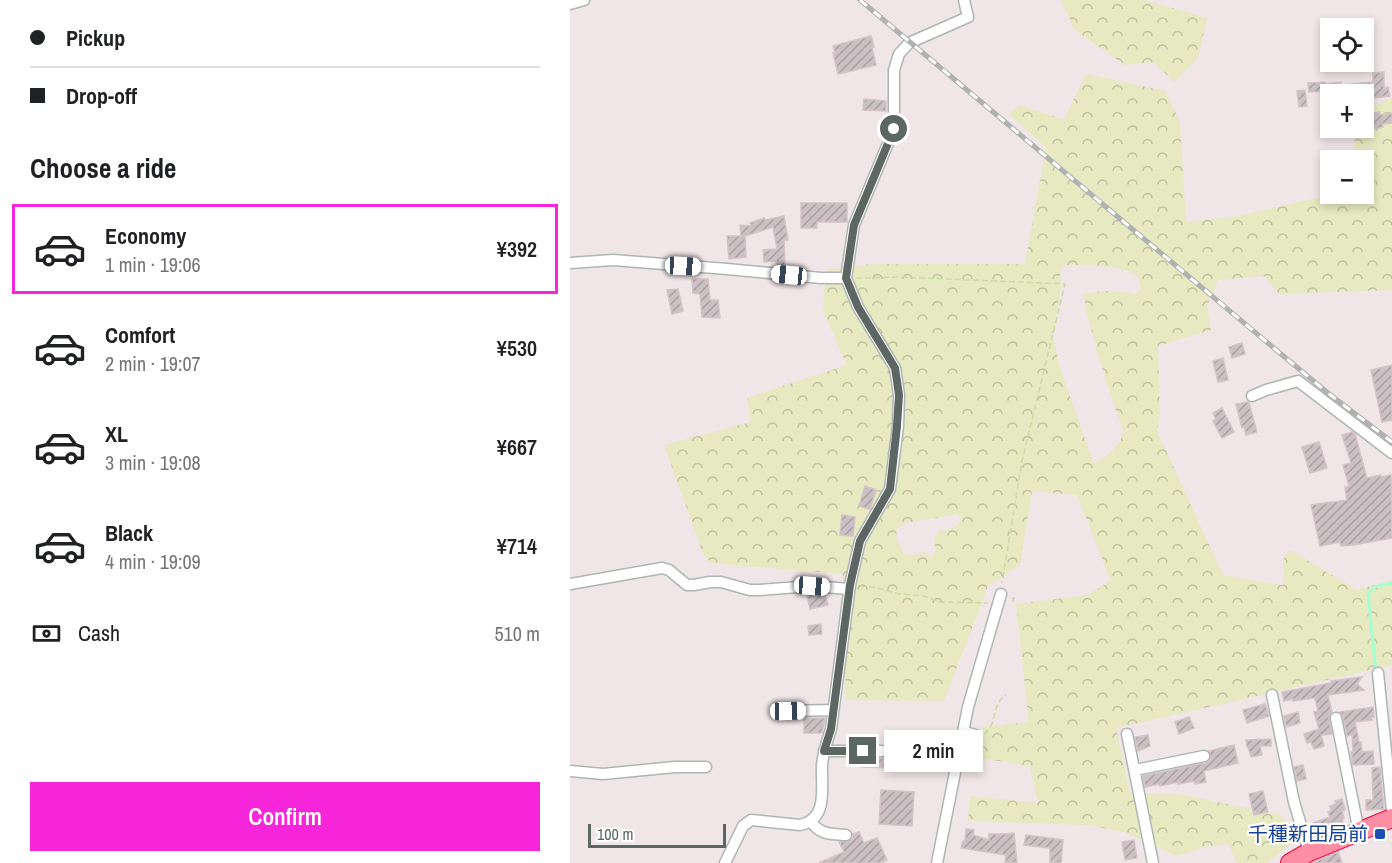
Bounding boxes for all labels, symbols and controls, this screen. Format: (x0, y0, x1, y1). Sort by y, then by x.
map controls (1320, 18, 1374, 204)
button: locate (1320, 18, 1374, 72)
text: Pickup (66, 23, 125, 53)
text: Drop-off (66, 81, 137, 111)
button: + (1320, 84, 1374, 138)
route start (880, 115, 907, 142)
text: Choose a ride (30, 150, 176, 186)
button: − (1320, 150, 1374, 204)
text: Economy (105, 221, 186, 251)
icon: car (33, 222, 87, 276)
text: ¥392 (497, 234, 537, 264)
text: 1 min · 19:06 (105, 251, 201, 278)
car (665, 256, 701, 276)
car (770, 264, 808, 286)
text: Comfort (105, 320, 175, 350)
icon: car (33, 321, 87, 375)
text: ¥530 (497, 333, 537, 363)
text: 2 min · 19:07 (105, 350, 201, 377)
text: XL (105, 419, 128, 449)
icon: car (33, 420, 87, 474)
text: ¥667 (497, 432, 537, 462)
text: 3 min · 19:08 (105, 449, 201, 476)
text: Black (105, 518, 153, 548)
icon: car (33, 519, 87, 573)
text: ¥714 (497, 531, 537, 561)
text: 4 min · 19:09 (105, 548, 201, 575)
car (793, 576, 831, 596)
icon: cash (30, 617, 63, 650)
text: Cash (78, 618, 120, 648)
text: 510 m (494, 620, 540, 647)
car (770, 702, 806, 720)
callout: 2 min (884, 730, 983, 772)
route end (849, 737, 876, 764)
text: 2 min (912, 737, 955, 764)
button: Confirm (30, 782, 540, 851)
place label: 千種新田局前 (1248, 820, 1368, 847)
scale bar (588, 821, 726, 848)
text: 100 m (597, 823, 633, 845)
marker: 千種新田局前 (1373, 827, 1387, 841)

